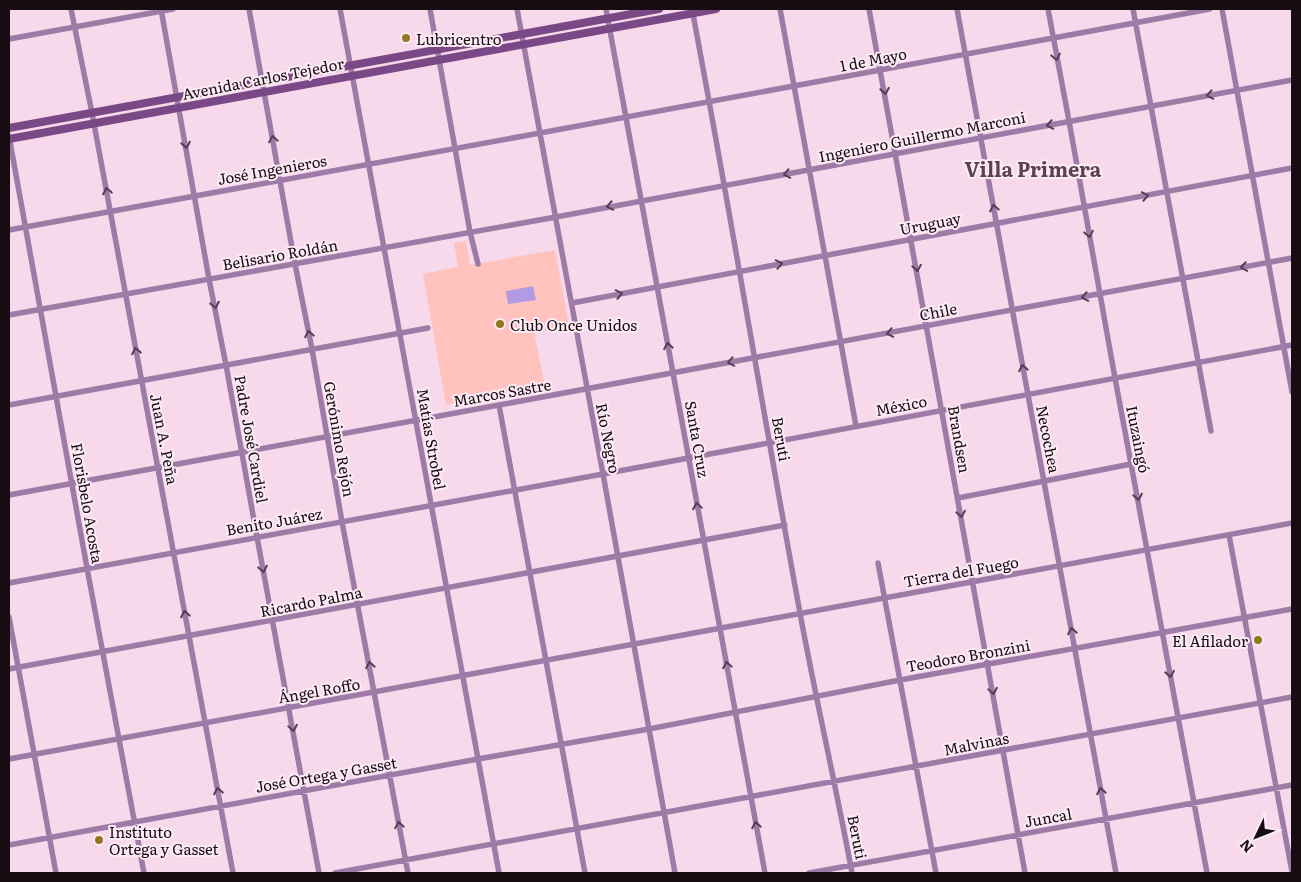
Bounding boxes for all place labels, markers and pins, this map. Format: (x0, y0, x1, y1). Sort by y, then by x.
place label: Lubricentro (416, 27, 502, 50)
marker: Lubricentro (400, 32, 412, 44)
place label: Club Once Unidos (510, 313, 637, 336)
marker: Club Once Unidos (494, 318, 506, 330)
place label: El Afilador (1172, 629, 1248, 652)
marker: El Afilador (1252, 634, 1264, 646)
place label: Instituto Ortega y Gasset (109, 820, 219, 860)
marker: Instituto Ortega y Gasset (93, 834, 105, 846)

